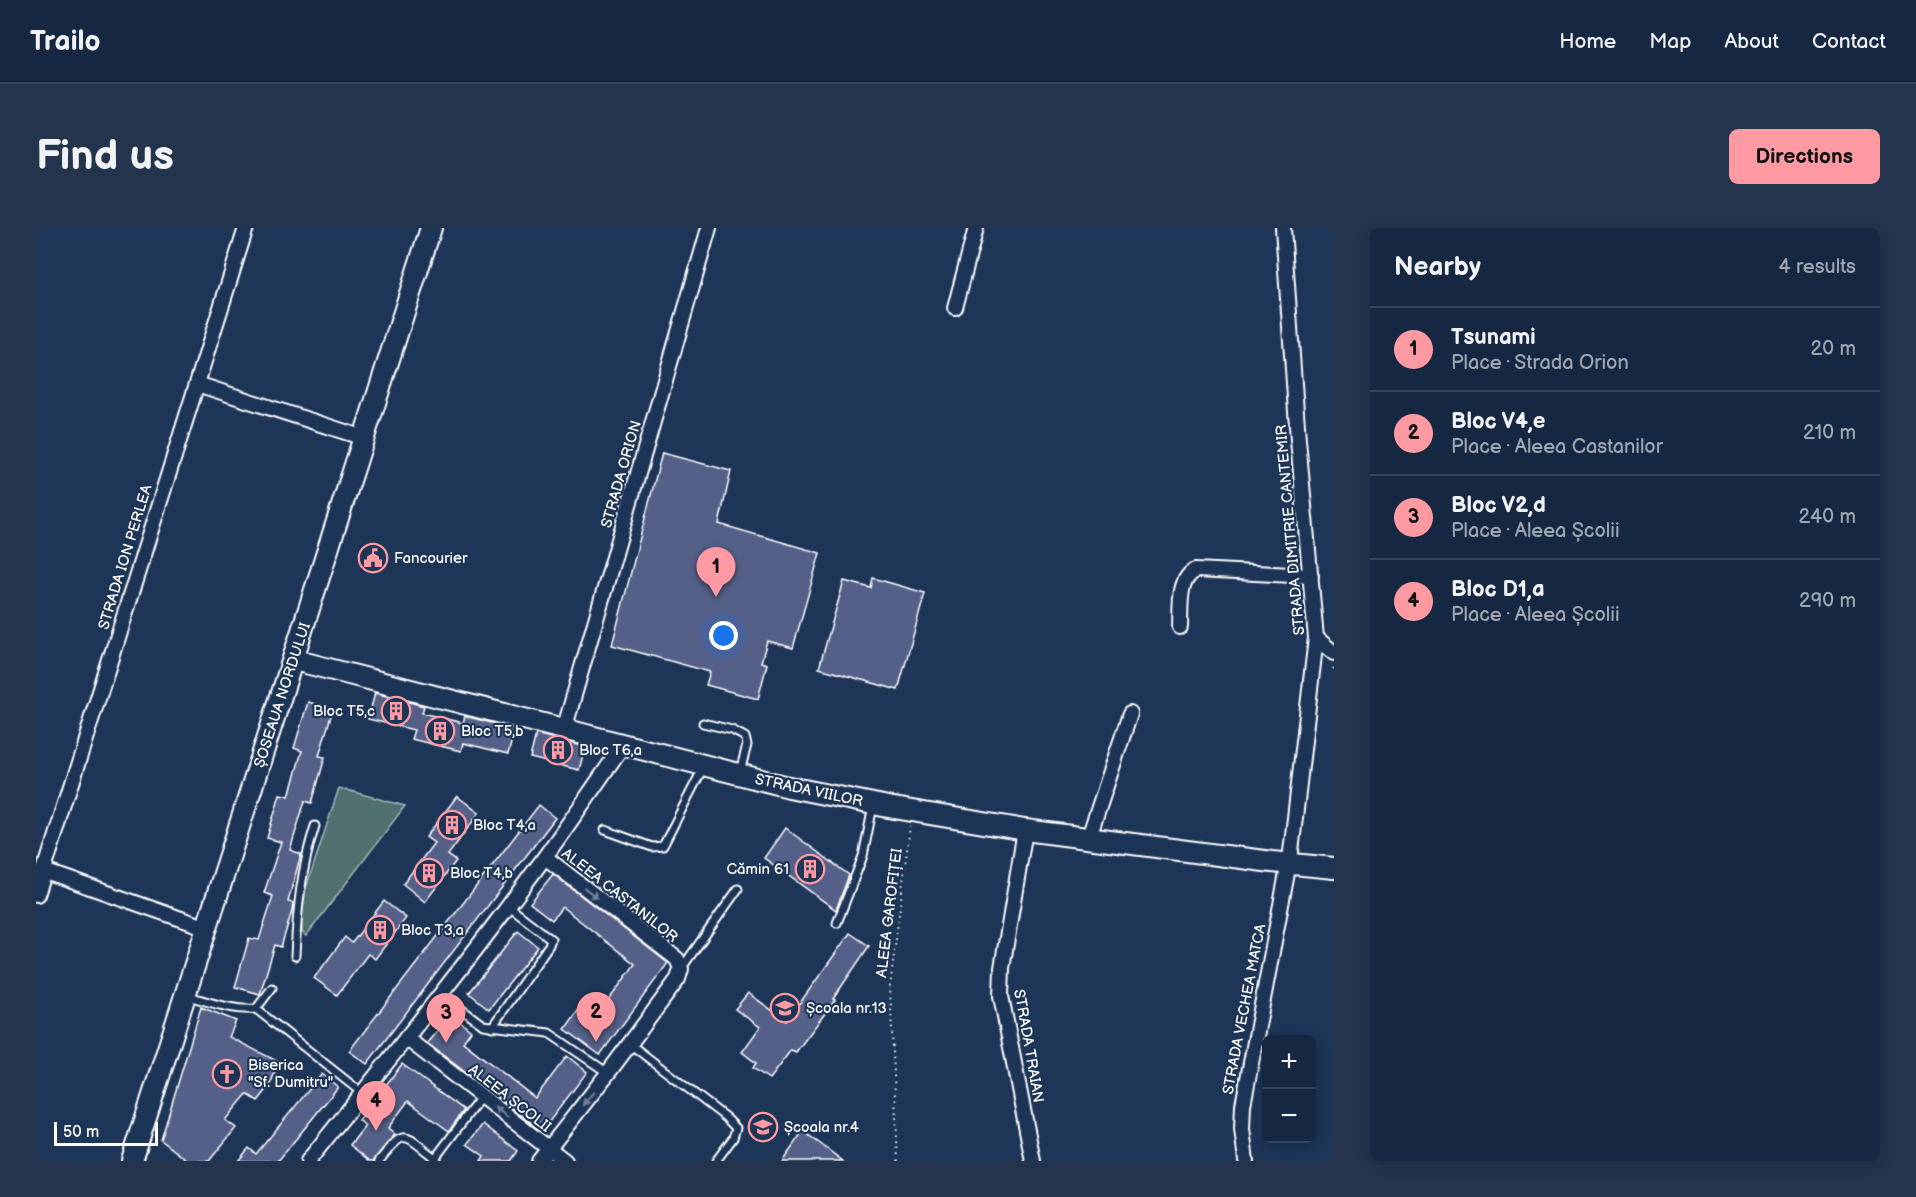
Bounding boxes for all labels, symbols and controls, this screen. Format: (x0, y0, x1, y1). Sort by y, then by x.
text: Trailo (30, 25, 101, 58)
text: Home (1559, 29, 1616, 54)
text: Map (1649, 29, 1691, 54)
text: About (1724, 29, 1779, 54)
text: Contact (1812, 29, 1886, 54)
button: Directions (1729, 129, 1880, 184)
text: Find us (36, 131, 174, 182)
text: Nearby (1394, 252, 1481, 283)
text: 4 results (1778, 255, 1856, 279)
text: Tsunami (1451, 324, 1536, 351)
text: 1 (1409, 337, 1418, 361)
text: 20 m (1811, 337, 1856, 361)
text: Place · Strada Orion (1451, 351, 1629, 375)
text: Bloc V4,e (1451, 408, 1545, 435)
street label: STRADA ORION (597, 418, 646, 530)
text: 2 (1408, 421, 1419, 445)
text: 210 m (1803, 421, 1856, 445)
street label: STRADA DIMITRIE CANTEMIR (1272, 424, 1309, 636)
text: Place · Aleea Castanilor (1451, 435, 1663, 459)
street label: STRADA ION PERLEA (94, 482, 157, 632)
text: Bloc V2,d (1451, 492, 1546, 519)
text: 3 (1408, 505, 1419, 529)
text: 240 m (1799, 505, 1856, 529)
text: Place · Aleea Școlii (1451, 519, 1620, 543)
public building icon: Fancourier (357, 542, 389, 574)
pin: 1 (696, 548, 736, 597)
place label: Fancourier (394, 549, 468, 568)
text: Bloc D1,a (1451, 576, 1545, 603)
text: 4 (1408, 589, 1419, 613)
text: 290 m (1799, 589, 1856, 613)
text: Place · Aleea Școlii (1451, 603, 1620, 627)
street label: ȘOSEAUA NORDULUI (250, 620, 315, 770)
your location (709, 621, 738, 650)
building icon: Bloc T5,c (380, 695, 412, 727)
place label: Bloc T5,c (313, 702, 375, 721)
building icon: Bloc T5,b (424, 715, 456, 747)
place label: Bloc T5,b (461, 722, 524, 741)
building icon: Bloc T6,a (542, 734, 574, 766)
place label: Bloc T6,a (579, 741, 642, 760)
street label: STRADA VIILOR (753, 770, 865, 811)
building icon: Bloc T4,a (436, 809, 468, 841)
place label: Bloc T4,a (473, 816, 536, 835)
street label: ALEEA CASTANILOR (558, 844, 682, 947)
street label: ALEEA GAROFIȚEI (872, 847, 907, 979)
building icon: Cămin 61 (794, 853, 826, 885)
building icon: Bloc T4,b (413, 857, 445, 889)
place label: Cămin 61 (726, 860, 789, 879)
place label: Bloc T4,b (450, 864, 514, 883)
one-way arrow (583, 886, 599, 899)
building icon: Bloc T3,a (364, 914, 396, 946)
place label: Bloc T3,a (401, 921, 464, 940)
street label: STRADA VECHEA MATCA (1219, 922, 1270, 1096)
street label: STRADA TRAIAN (1009, 988, 1048, 1104)
pin: 2 (576, 992, 616, 1042)
school or university icon: Școala nr.13 (769, 992, 801, 1024)
pin: 3 (426, 994, 466, 1043)
place label: Școala nr.13 (806, 999, 887, 1018)
map controls (1262, 1035, 1316, 1143)
button: + (1262, 1035, 1316, 1089)
place label: Biserica "Sf. Dumitru" (248, 1056, 333, 1092)
church icon: Biserica "Sf. Dumitru" (211, 1058, 243, 1090)
street label: ALEEA ȘCOLII (464, 1060, 555, 1137)
pin: 4 (356, 1082, 396, 1131)
button: − (1262, 1089, 1316, 1143)
one-way arrow (582, 1091, 594, 1106)
one-way arrow (494, 1107, 509, 1119)
school or university icon: Școala nr.4 (747, 1111, 779, 1143)
place label: Școala nr.4 (784, 1118, 859, 1137)
scale bar (54, 1119, 158, 1146)
text: 50 m (63, 1123, 99, 1142)

